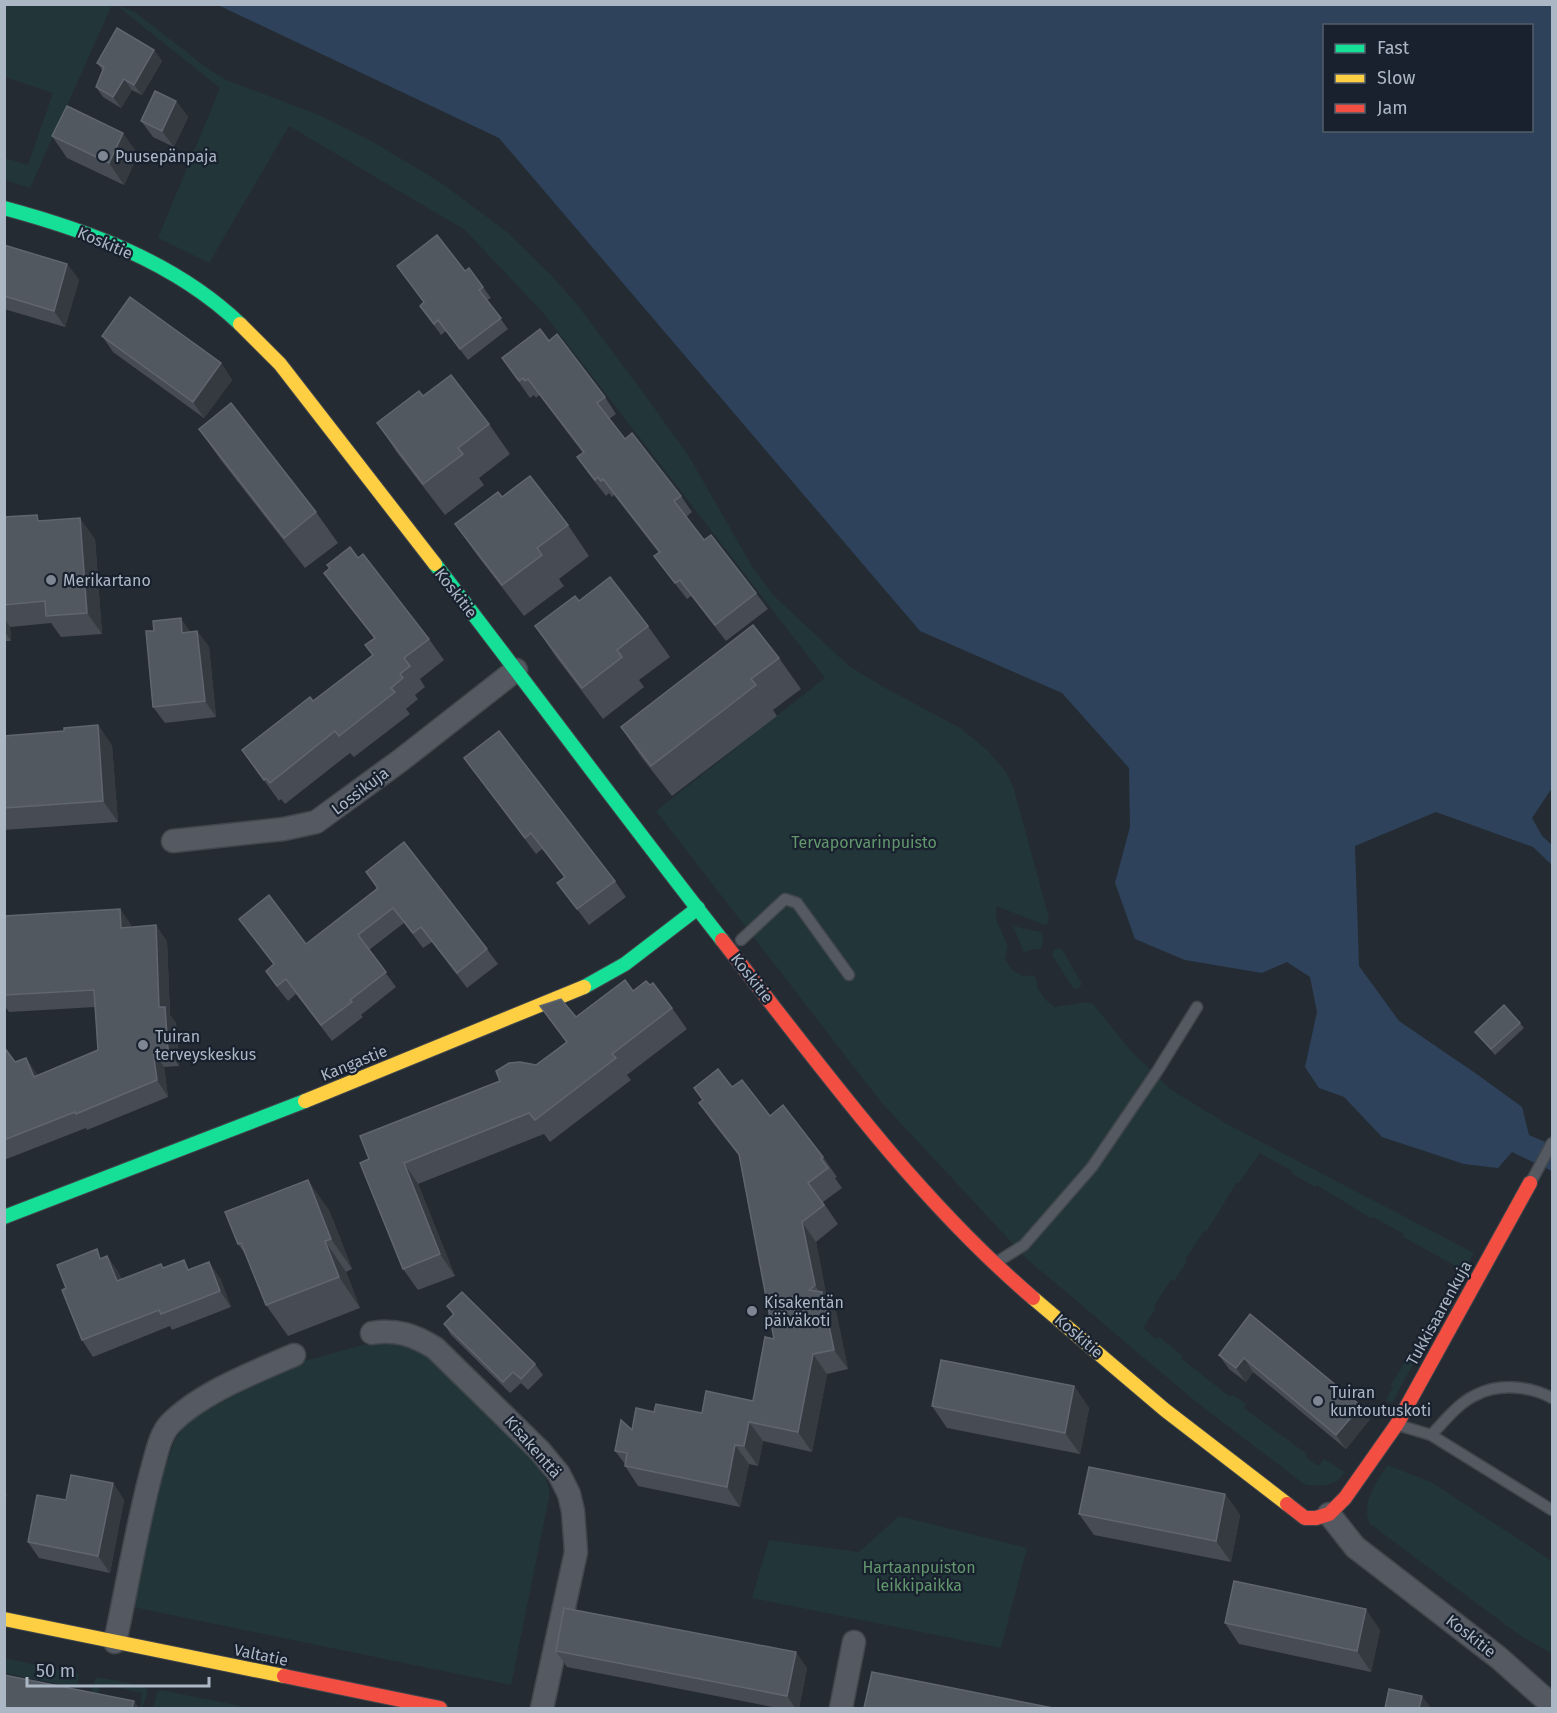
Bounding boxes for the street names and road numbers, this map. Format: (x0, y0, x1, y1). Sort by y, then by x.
street label: Koskitie (75, 223, 135, 263)
street label: Koskitie (431, 564, 481, 622)
street label: Lossikuja (328, 763, 392, 819)
street label: Koskitie (727, 949, 777, 1007)
street label: Kangastie (318, 1041, 390, 1085)
street label: Tukkisaarenkuja (1402, 1257, 1476, 1369)
street label: Koskitie (1051, 1310, 1107, 1362)
street label: Kisakenttä (501, 1412, 565, 1482)
street label: Koskitie (1442, 1611, 1500, 1661)
street label: Valtatie (232, 1640, 290, 1670)

